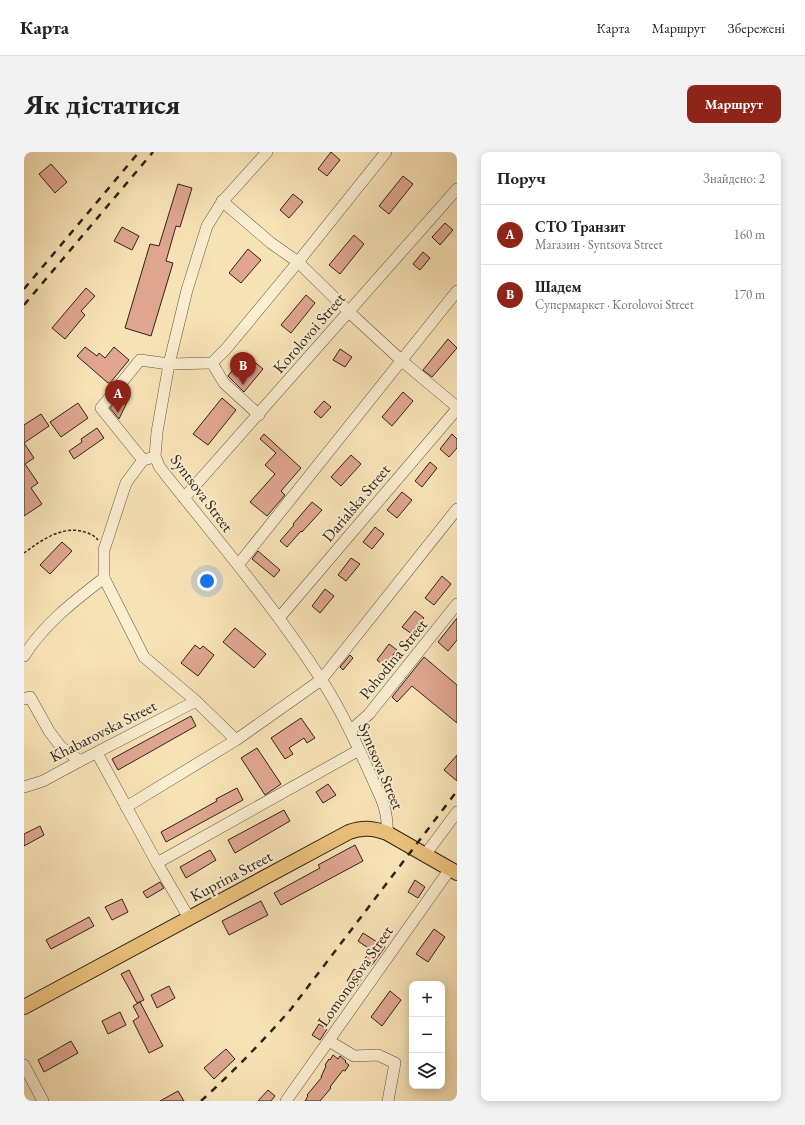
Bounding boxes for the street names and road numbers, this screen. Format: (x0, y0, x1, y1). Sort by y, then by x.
street label: Korolovoi Street (268, 288, 350, 378)
street label: Syntsova Street (166, 450, 238, 536)
street label: Darialska Street (317, 460, 395, 546)
street label: Pohodina Street (354, 615, 432, 703)
street label: Khabarovska Street (46, 695, 160, 767)
street label: Syntsova Street (353, 719, 409, 813)
street label: Kuprina Street (186, 846, 276, 906)
street label: Lomonosova Street (312, 922, 398, 1030)

